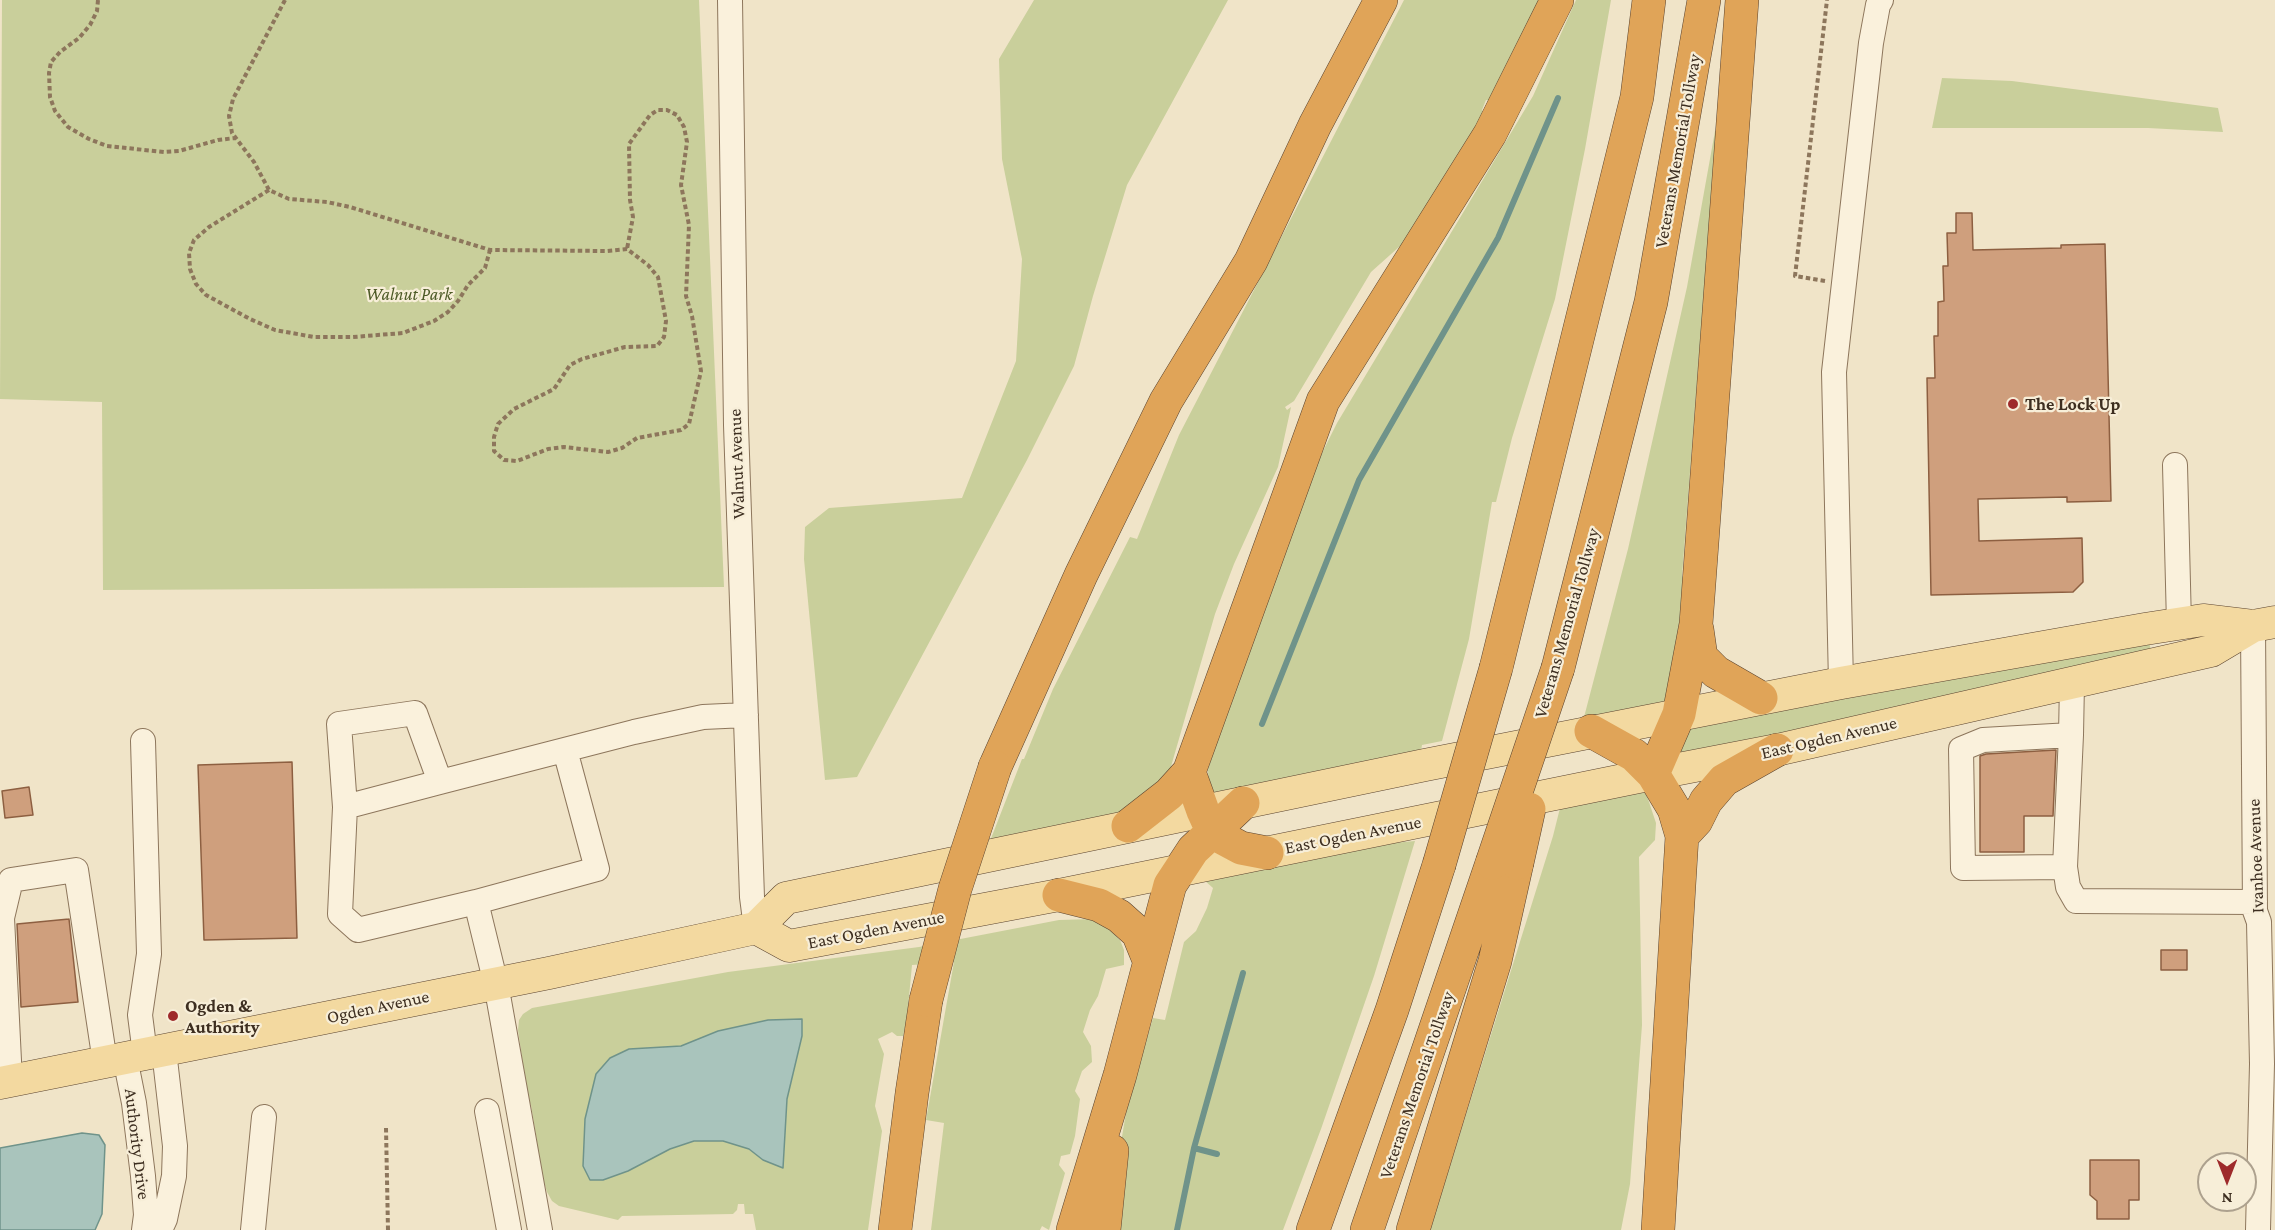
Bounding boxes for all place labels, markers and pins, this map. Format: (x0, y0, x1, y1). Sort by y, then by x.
place label: The Lock Up (2025, 393, 2120, 415)
marker: The Lock Up (2006, 397, 2020, 411)
place label: Ogden & Authority (185, 995, 259, 1038)
marker: Ogden & Authority (166, 1009, 180, 1023)

